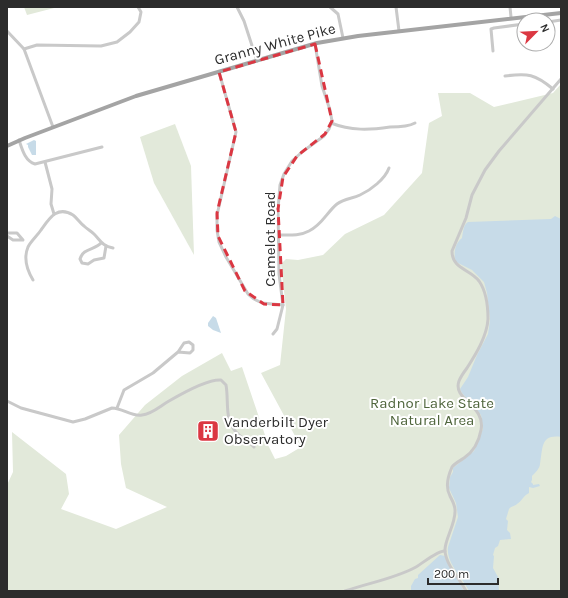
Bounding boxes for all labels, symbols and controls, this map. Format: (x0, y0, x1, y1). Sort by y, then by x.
north arrow (516, 12, 556, 52)
street label: Granny White Pike (212, 19, 338, 69)
text: N (537, 22, 552, 34)
street label: Camelot Road (261, 191, 279, 287)
park label: Radnor Lake State Natural Area (370, 394, 494, 429)
place label: Vanderbilt Dyer Observatory (224, 413, 329, 448)
building icon: Vanderbilt Dyer Observatory (195, 418, 221, 444)
scale bar (428, 560, 498, 586)
text: 200 m (434, 567, 469, 581)

